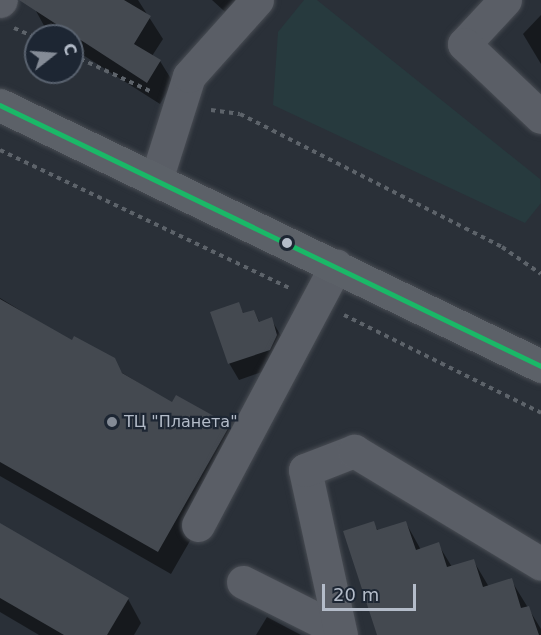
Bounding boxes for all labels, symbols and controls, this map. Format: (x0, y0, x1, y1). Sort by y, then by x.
north arrow (24, 24, 84, 84)
text: С (59, 41, 81, 58)
unlabelled marker (281, 237, 293, 249)
place label: ТЦ "Планета" (124, 412, 237, 432)
marker: ТЦ "Планета" (105, 415, 119, 429)
scale bar (325, 572, 420, 610)
text: 20 m (333, 584, 379, 605)

